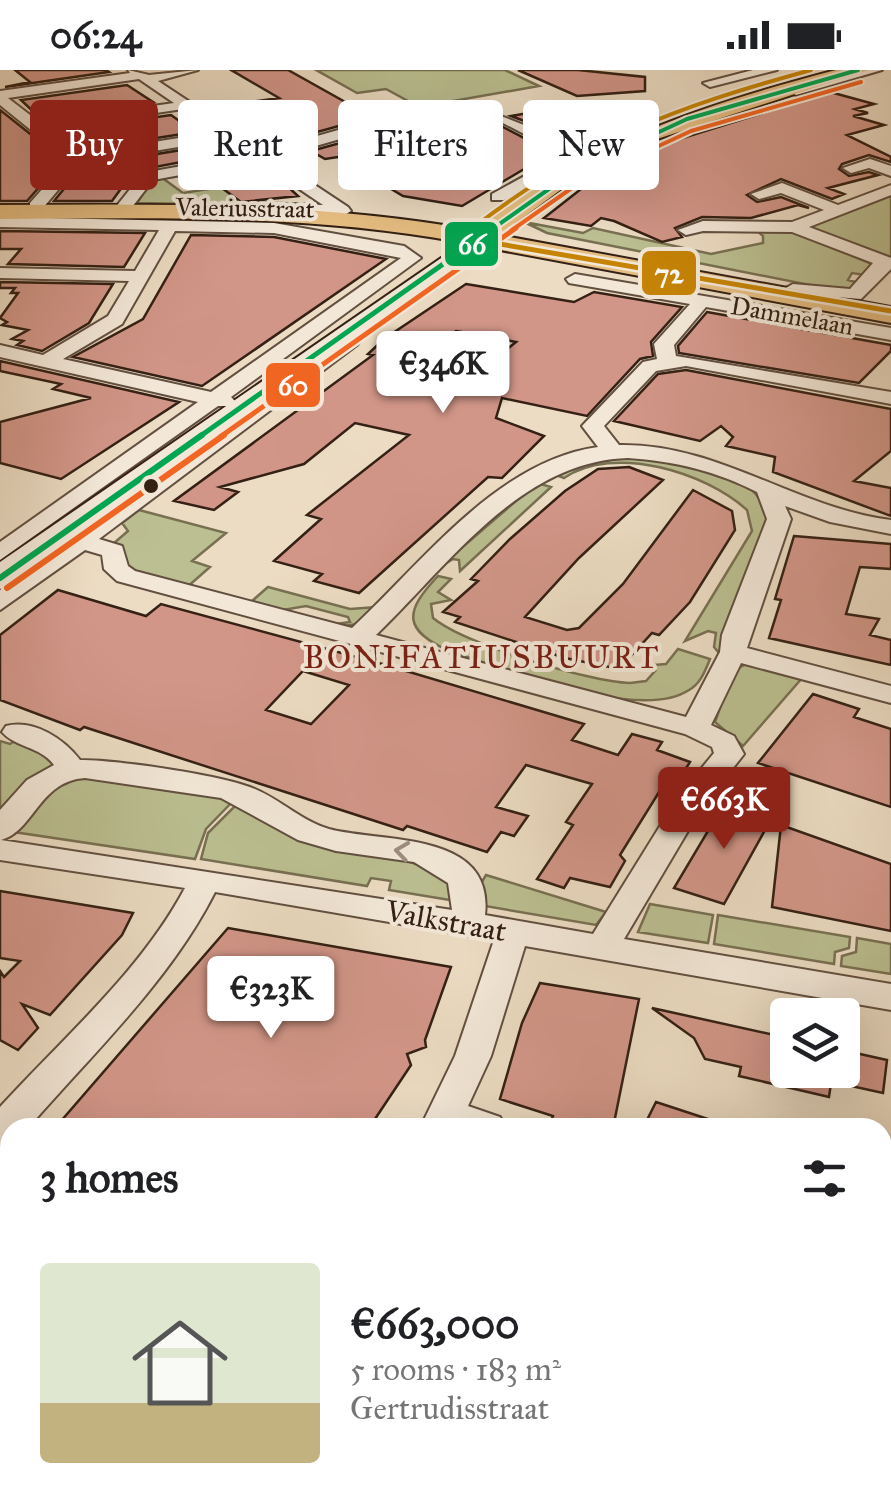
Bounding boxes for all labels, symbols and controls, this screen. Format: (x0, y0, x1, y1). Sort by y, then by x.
text: 06:24 (50, 12, 141, 58)
chip: Buy (30, 100, 158, 190)
chip: Rent (178, 100, 318, 190)
chip: Filters (338, 100, 503, 190)
chip: New (523, 100, 659, 190)
street label: Valeriusstraat (174, 191, 315, 225)
line badge: 66 (443, 220, 500, 268)
text: 66 (458, 227, 488, 262)
line badge: 72 (640, 249, 698, 297)
text: 72 (655, 256, 685, 291)
street label: Dammelaan (728, 290, 856, 342)
pin: €346K (373, 331, 513, 416)
text: €346K (398, 344, 488, 383)
line badge: 60 (264, 361, 322, 409)
text: 60 (278, 368, 308, 403)
unlabelled marker (141, 476, 161, 496)
district label: BONIFATIUSBUURT (303, 638, 661, 677)
pin: €663K (654, 767, 794, 852)
text: €663K (680, 780, 768, 819)
one-way arrow (394, 841, 410, 862)
street label: Valkstraat (382, 893, 510, 949)
pin: €323K (201, 956, 341, 1041)
text: €323K (229, 969, 313, 1008)
map controls (770, 998, 860, 1088)
button: layers (770, 998, 860, 1088)
icon: filters (797, 1151, 852, 1206)
text: 3 homes (40, 1152, 178, 1204)
text: €663,000 (350, 1298, 520, 1350)
icon: home (120, 1303, 240, 1423)
text: 5 rooms · 183 m² (350, 1350, 561, 1389)
text: Gertrudisstraat (350, 1389, 549, 1428)

